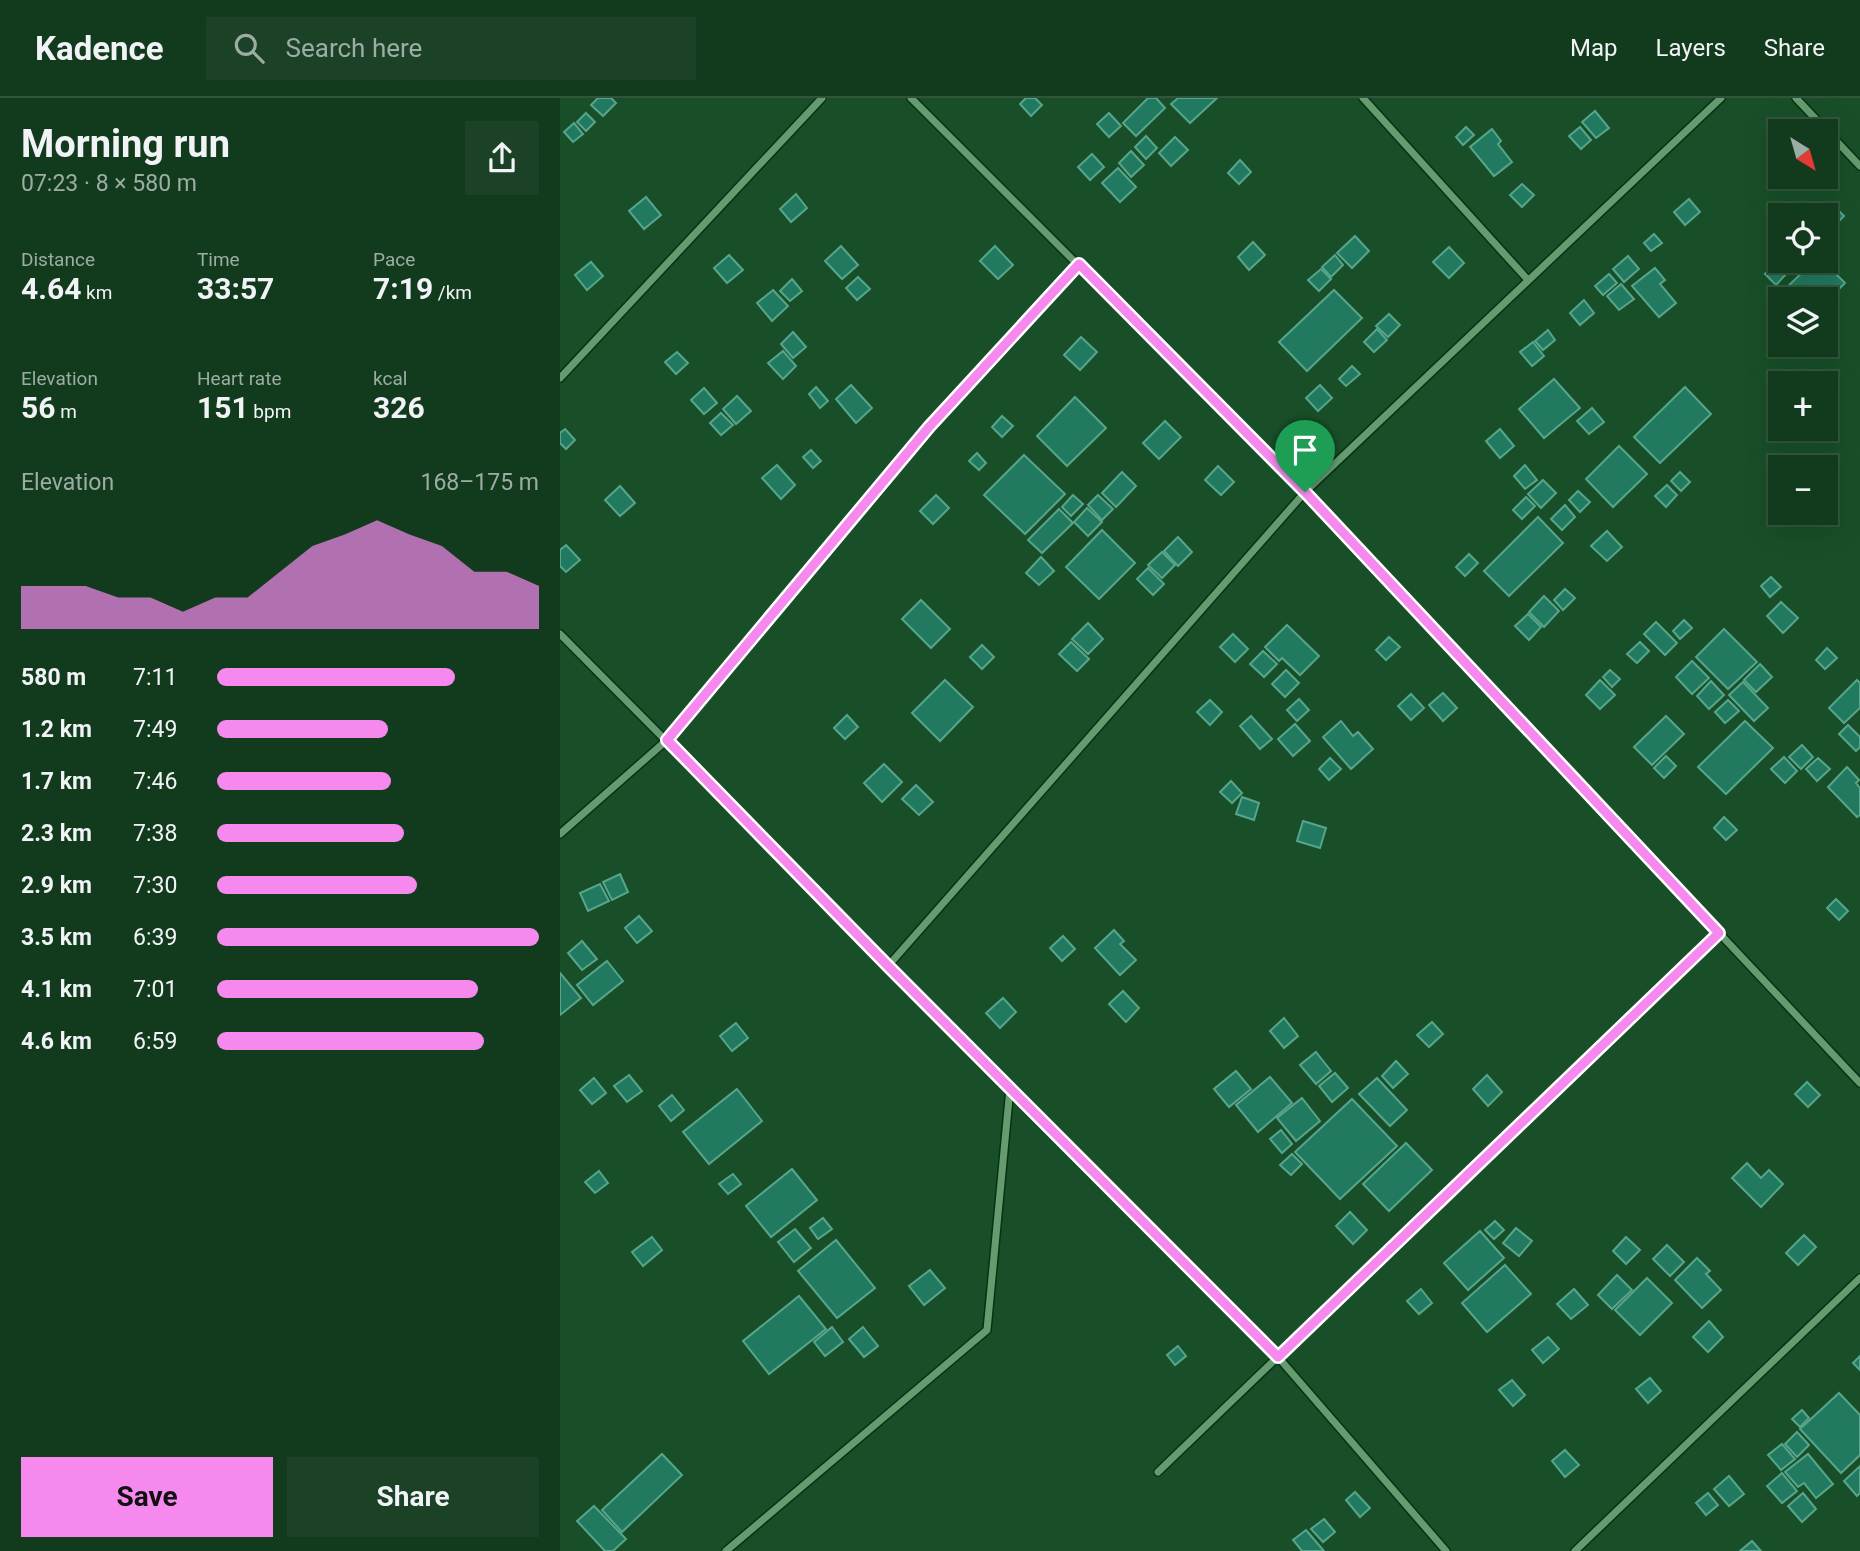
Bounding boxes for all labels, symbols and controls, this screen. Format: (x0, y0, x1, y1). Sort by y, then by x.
search box (206, 17, 696, 80)
text: Kadence (35, 29, 164, 68)
icon: search (230, 29, 268, 67)
text: Search here (286, 33, 422, 63)
text: Map (1570, 34, 1618, 62)
text: Layers (1656, 34, 1726, 62)
text: Share (1764, 34, 1825, 62)
north arrow (1768, 119, 1838, 189)
map controls (1768, 119, 1838, 525)
button: share (465, 121, 539, 195)
text: Morning run (21, 122, 230, 166)
text: 07:23 · 8 × 580 m (21, 170, 197, 197)
button: locate (1768, 203, 1838, 273)
text: Distance (21, 248, 95, 271)
text: Time (197, 248, 240, 271)
text: Pace (373, 248, 415, 271)
text: 4.64 (21, 271, 81, 306)
text: 33:57 (197, 271, 274, 306)
text: 7:19 (373, 271, 433, 306)
text: km (81, 281, 112, 304)
text: /km (433, 281, 472, 304)
button: layers (1768, 287, 1838, 357)
text: Elevation (21, 367, 98, 390)
text: Heart rate (197, 367, 282, 390)
text: kcal (373, 367, 407, 390)
button: + (1768, 371, 1838, 441)
text: 56 (21, 390, 55, 425)
text: 151 (197, 390, 249, 425)
text: 326 (373, 390, 425, 425)
text: m (55, 400, 77, 423)
text: bpm (249, 400, 291, 423)
pin (1275, 420, 1335, 492)
icon: arrive (1286, 431, 1324, 469)
button: − (1768, 455, 1838, 525)
text: Elevation (21, 469, 114, 496)
text: 168–175 m (420, 469, 539, 496)
text: 580 m (21, 664, 86, 691)
text: 7:11 (133, 664, 177, 691)
text: 1.2 km (21, 716, 92, 743)
text: 7:49 (133, 716, 177, 743)
text: 1.7 km (21, 768, 92, 795)
text: 7:46 (133, 768, 177, 795)
text: 2.3 km (21, 820, 92, 847)
text: 7:38 (133, 820, 177, 847)
text: 2.9 km (21, 872, 92, 899)
text: 7:30 (133, 872, 177, 899)
text: 3.5 km (21, 924, 92, 951)
text: 6:39 (133, 924, 177, 951)
text: 4.1 km (21, 976, 92, 1003)
text: 7:01 (133, 976, 177, 1003)
text: 4.6 km (21, 1028, 92, 1055)
text: 6:59 (133, 1028, 177, 1055)
button: Save (21, 1457, 273, 1537)
button: Share (287, 1457, 539, 1537)

